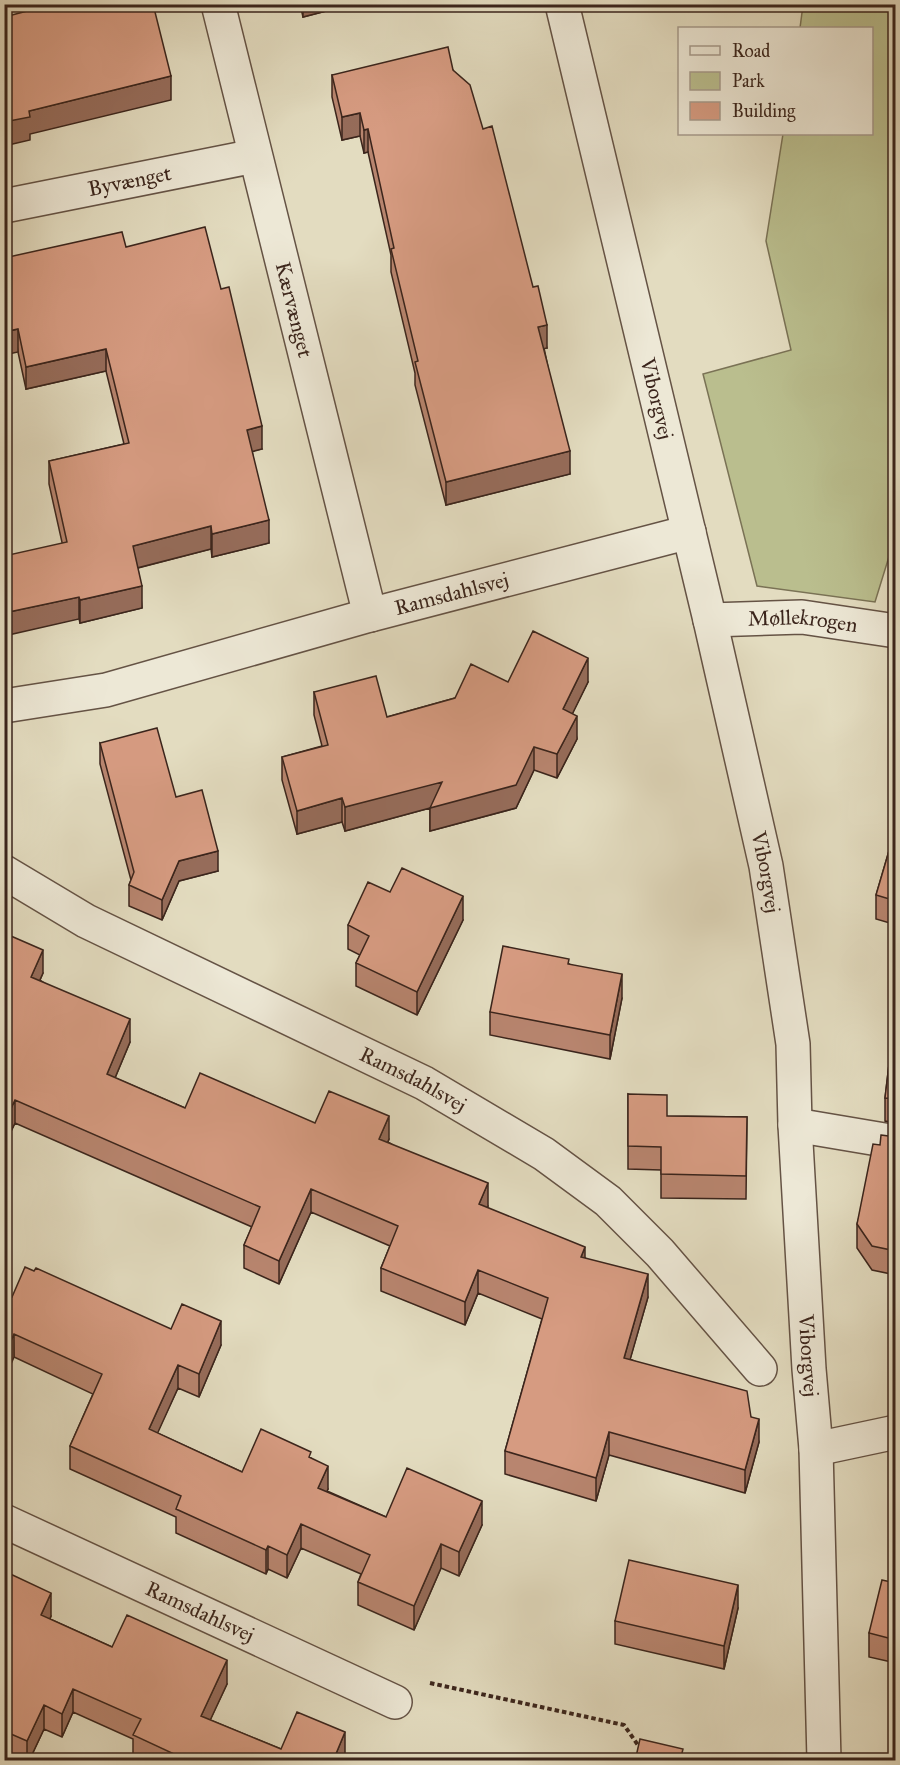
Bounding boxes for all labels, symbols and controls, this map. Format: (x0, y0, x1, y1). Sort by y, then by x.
legend (678, 27, 873, 135)
text: Road (732, 40, 770, 62)
text: Park (732, 70, 765, 92)
text: Building (732, 100, 796, 123)
street label: Byvænget (85, 160, 174, 202)
street label: Kærvænget (270, 259, 319, 361)
street label: Viborgvej (634, 354, 679, 442)
street label: Ramsdahlsvej (392, 566, 512, 621)
street label: Møllekrogen (747, 604, 859, 638)
street label: Viborgvej (745, 828, 786, 915)
street label: Ramsdahlsvej (355, 1041, 471, 1118)
street label: Viborgvej (793, 1313, 824, 1398)
street label: Ramsdahlsvej (141, 1575, 259, 1648)

